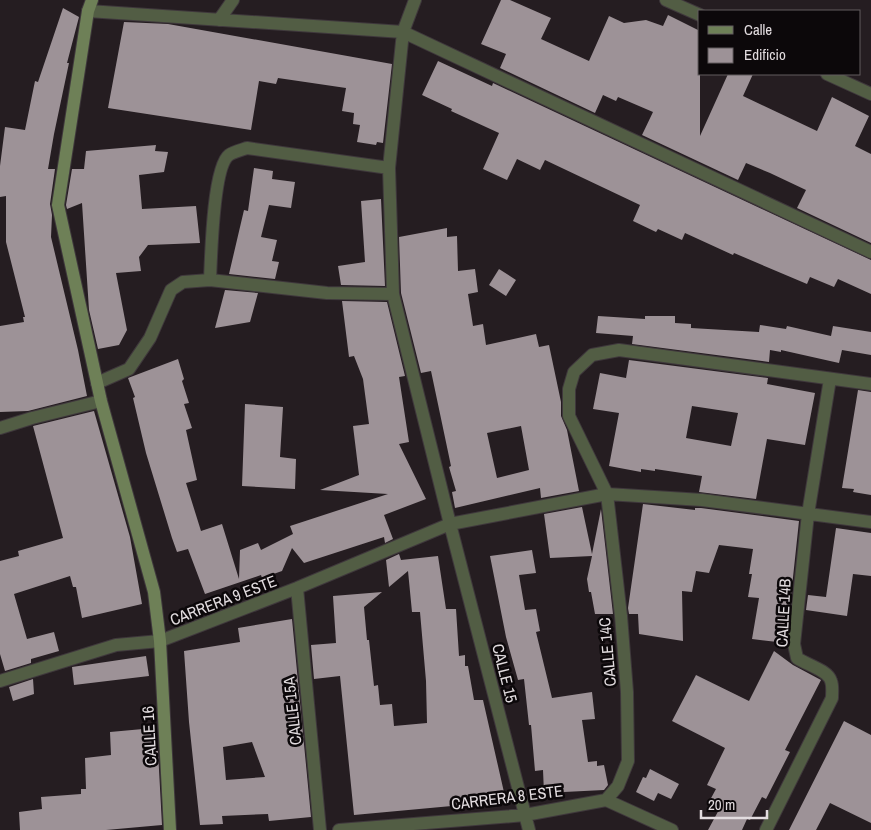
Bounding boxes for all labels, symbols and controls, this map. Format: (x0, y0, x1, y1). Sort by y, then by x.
legend (698, 10, 861, 75)
text: Calle (744, 19, 772, 40)
text: Edificio (744, 44, 786, 65)
street label: CARRERA 9 ESTE (167, 570, 279, 630)
street label: CALLE 14B (770, 578, 796, 648)
street label: CALLE 14C (593, 617, 621, 687)
street label: CALLE 15 (487, 641, 523, 705)
street label: CALLE 15A (277, 676, 307, 746)
street label: CALLE 16 (136, 706, 162, 766)
street label: CARRERA 8 ESTE (450, 779, 564, 815)
scale bar (701, 788, 767, 820)
text: 20 m (708, 794, 735, 815)

